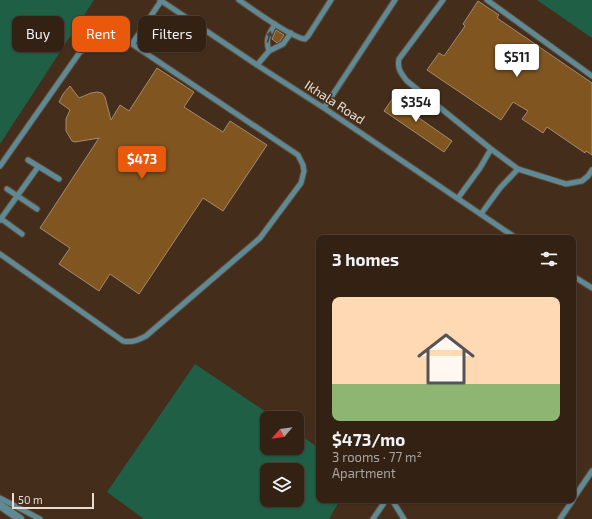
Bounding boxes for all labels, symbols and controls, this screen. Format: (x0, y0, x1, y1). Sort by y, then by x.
chip: Buy (12, 16, 64, 52)
chip: Rent (72, 16, 130, 52)
chip: Filters (138, 16, 206, 52)
one-way arrow (266, 31, 272, 43)
pin: $511 (493, 44, 541, 78)
text: $511 (504, 49, 530, 65)
street label: Ikhala Road (302, 77, 368, 127)
pin: $354 (392, 89, 440, 123)
text: $354 (401, 94, 431, 110)
pin: $473 (118, 146, 166, 180)
text: $473 (127, 151, 157, 167)
icon: filters (538, 248, 560, 270)
text: 3 homes (332, 249, 399, 269)
icon: home (410, 323, 482, 395)
north arrow (260, 411, 304, 455)
map controls (260, 411, 304, 507)
text: $473/mo (332, 429, 405, 449)
text: 3 rooms · 77 m² (332, 449, 422, 465)
button: layers (260, 463, 304, 507)
text: Apartment (332, 465, 396, 481)
scale bar (12, 491, 94, 510)
text: 50 m (18, 493, 43, 506)

